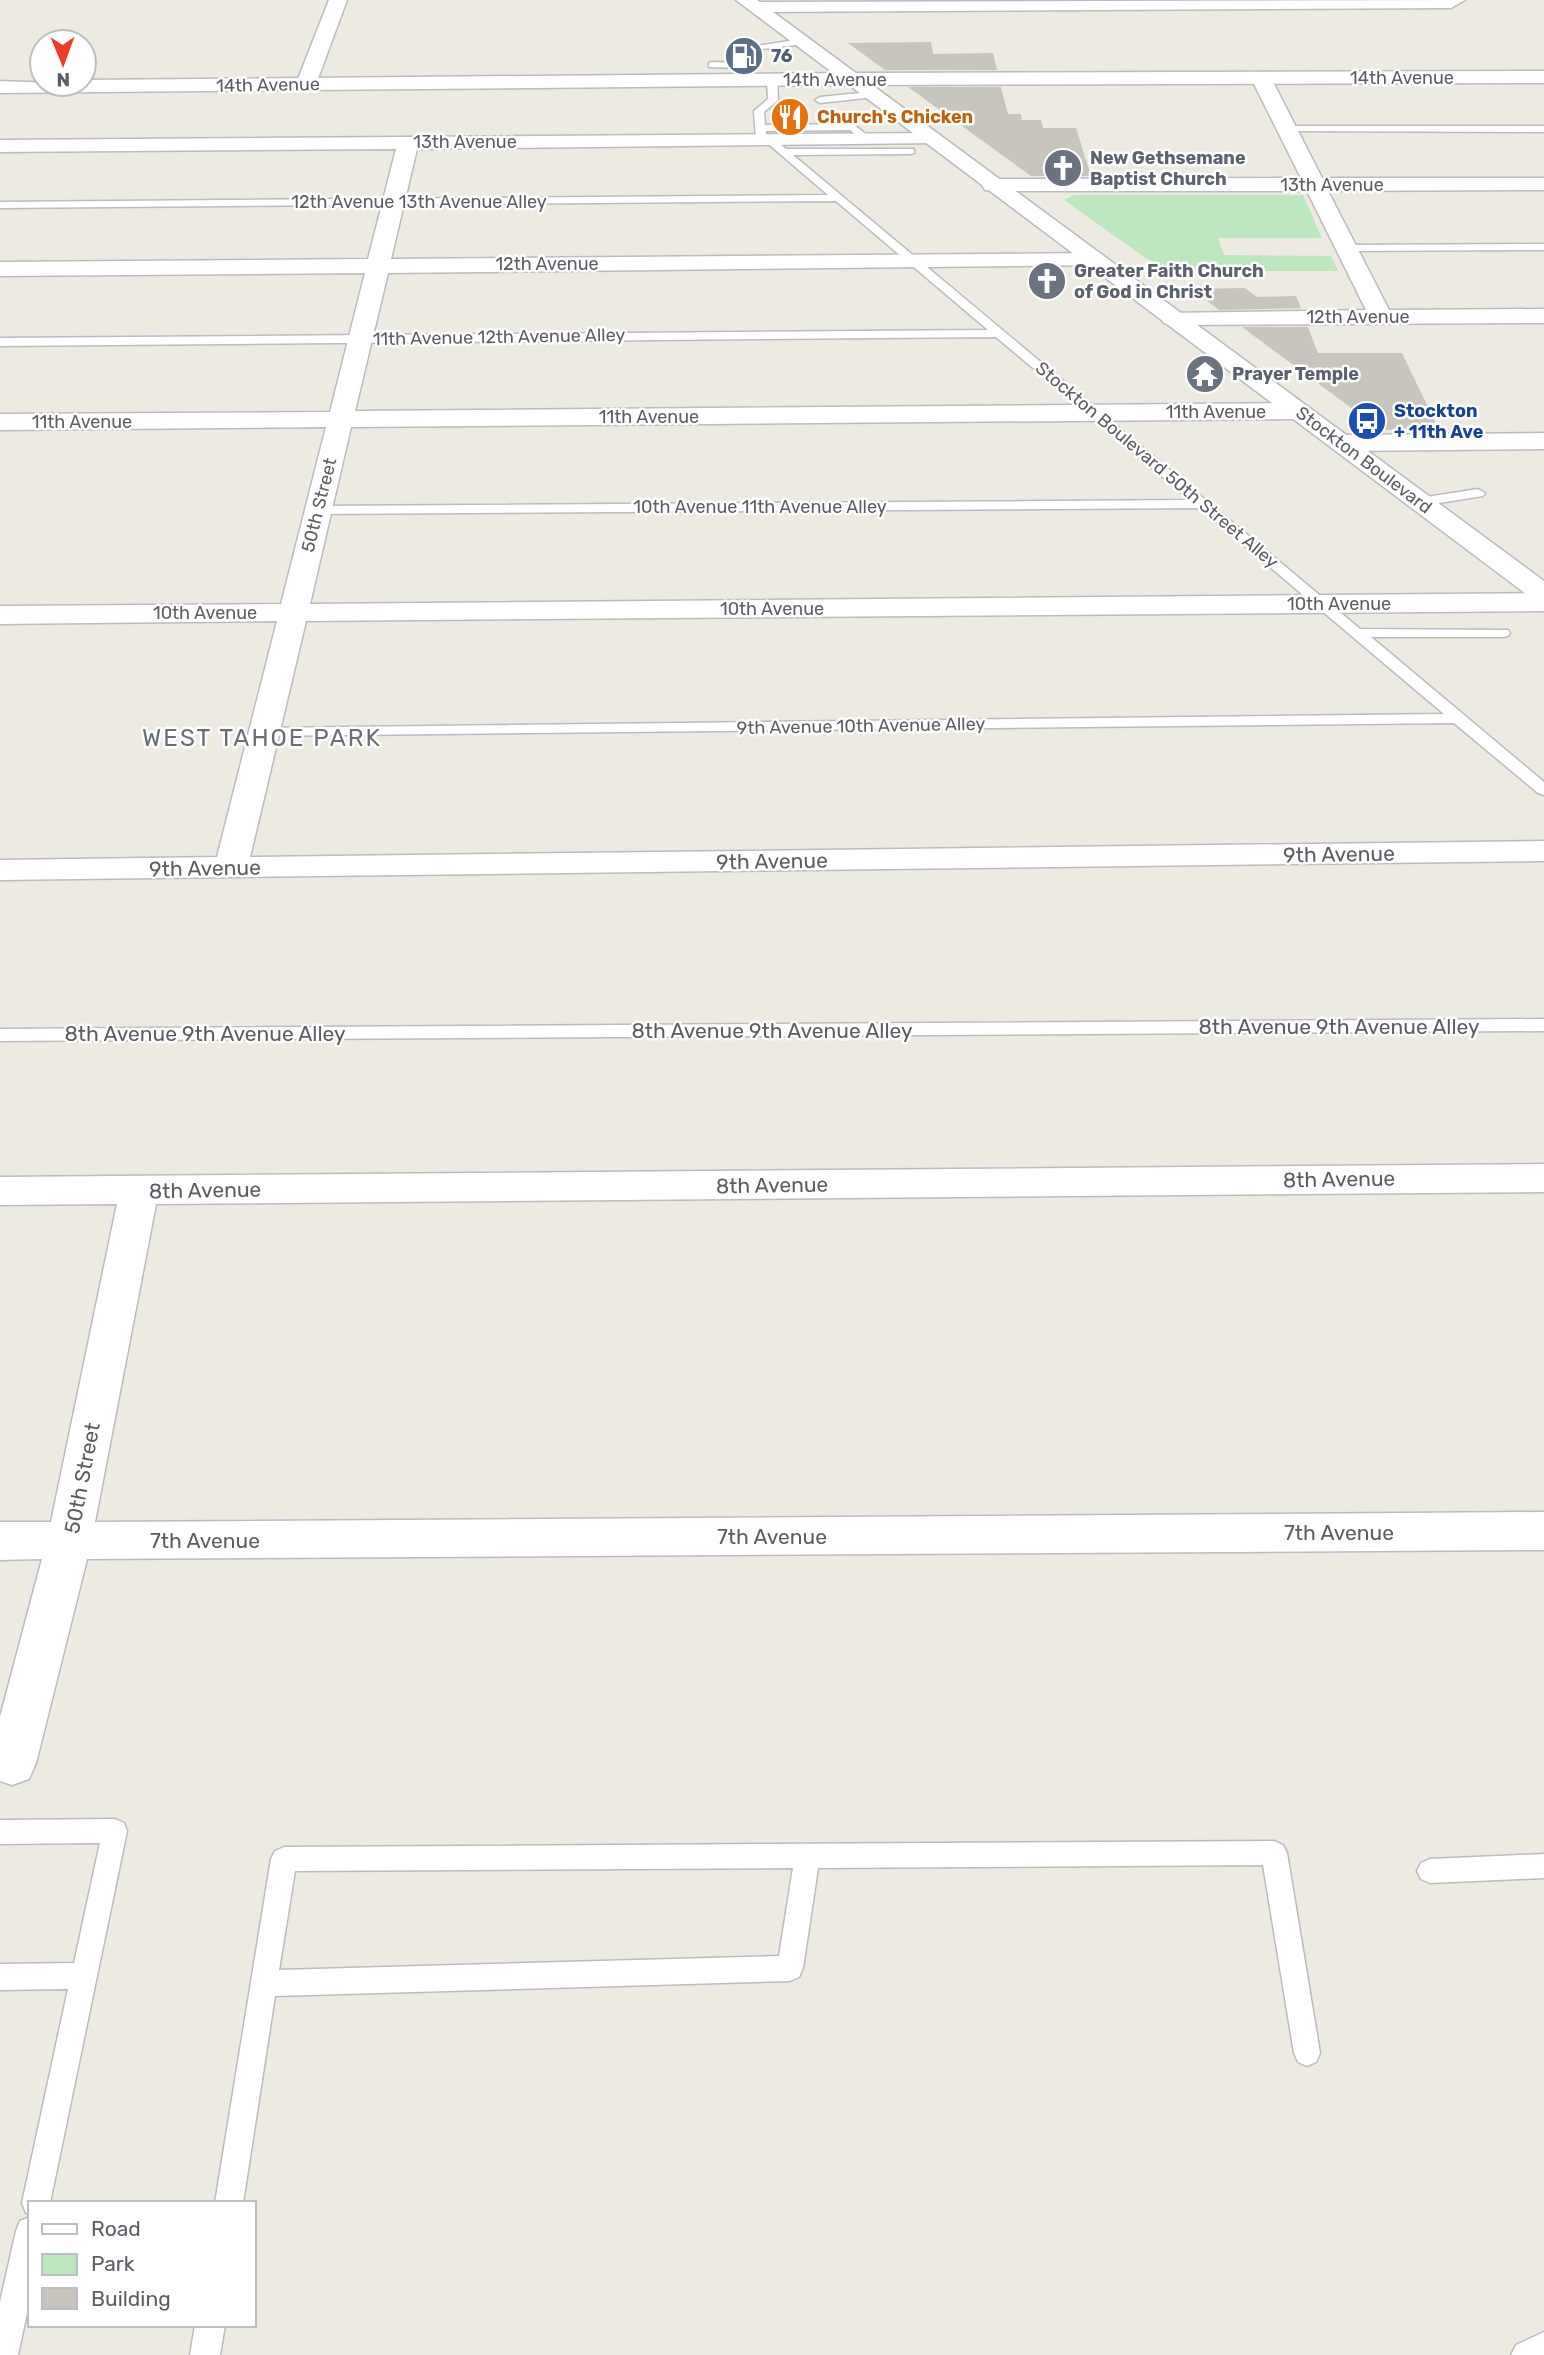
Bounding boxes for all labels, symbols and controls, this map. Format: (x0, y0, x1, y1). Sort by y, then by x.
north arrow (28, 28, 98, 98)
fuel station icon: 76 (723, 35, 765, 77)
place label: 76 (771, 45, 793, 67)
street label: 14th Avenue (1350, 67, 1454, 89)
text: N (56, 68, 70, 91)
street label: 14th Avenue (783, 69, 887, 91)
street label: 14th Avenue (216, 73, 320, 97)
restaurant icon: Church's Chicken (769, 96, 811, 138)
place label: Church's Chicken (817, 106, 973, 128)
street label: 13th Avenue (413, 131, 517, 153)
church icon: New Gethsemane Baptist Church (1042, 147, 1084, 189)
place label: New Gethsemane Baptist Church (1090, 147, 1246, 190)
street label: 13th Avenue (1280, 174, 1384, 196)
street label: 12th Avenue 13th Avenue Alley (291, 191, 547, 213)
street label: 12th Avenue (495, 253, 599, 275)
church icon: Greater Faith Church of God in Christ (1026, 260, 1068, 302)
place label: Greater Faith Church of God in Christ (1074, 260, 1264, 303)
street label: 12th Avenue (1306, 306, 1410, 328)
street label: 11th Avenue 12th Avenue Alley (373, 324, 625, 350)
temple icon: Prayer Temple (1184, 353, 1226, 395)
street label: Stockton Boulevard 50th Street Alley (1031, 357, 1283, 573)
place label: Prayer Temple (1232, 363, 1359, 385)
bus stop icon: Stockton + 11th Ave (1346, 400, 1388, 442)
place label: Stockton + 11th Ave (1394, 400, 1484, 443)
street label: 11th Avenue (1166, 401, 1266, 423)
street label: Stockton Boulevard (1292, 402, 1436, 518)
street label: 11th Avenue (599, 406, 699, 428)
street label: 11th Avenue (32, 411, 132, 433)
street label: 50th Street (297, 455, 341, 555)
street label: 10th Avenue 11th Avenue Alley (633, 496, 887, 518)
street label: 10th Avenue (1287, 593, 1391, 615)
street label: 10th Avenue (720, 598, 824, 620)
street label: 10th Avenue (153, 602, 257, 624)
street label: 9th Avenue 10th Avenue Alley (737, 713, 986, 739)
district label: WEST TAHOE PARK (142, 724, 382, 752)
street label: 9th Avenue (1283, 841, 1395, 867)
street label: 9th Avenue (716, 848, 828, 874)
street label: 9th Avenue (149, 855, 261, 881)
street label: 8th Avenue 9th Avenue Alley (1198, 1014, 1480, 1039)
street label: 8th Avenue 9th Avenue Alley (631, 1018, 913, 1043)
street label: 8th Avenue 9th Avenue Alley (64, 1021, 346, 1046)
street label: 8th Avenue (1283, 1166, 1395, 1192)
street label: 8th Avenue (716, 1172, 828, 1198)
street label: 8th Avenue (149, 1177, 261, 1203)
street label: 50th Street (59, 1420, 105, 1536)
street label: 7th Avenue (1284, 1520, 1394, 1545)
street label: 7th Avenue (717, 1524, 827, 1549)
street label: 7th Avenue (150, 1528, 260, 1553)
legend (28, 2201, 256, 2327)
text: Road (91, 2216, 141, 2241)
text: Park (91, 2251, 135, 2276)
text: Building (91, 2286, 171, 2311)

